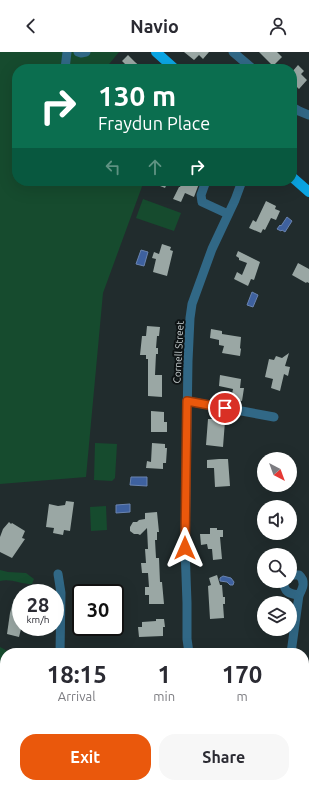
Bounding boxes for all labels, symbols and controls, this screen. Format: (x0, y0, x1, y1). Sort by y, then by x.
icon: back (20, 15, 42, 37)
icon: person (267, 15, 289, 37)
text: Navio (130, 16, 179, 36)
icon: right (32, 80, 84, 132)
text: 130 m (98, 80, 176, 111)
text: Fraydun Place (98, 113, 210, 133)
icon: left (102, 156, 124, 178)
icon: ahead (144, 156, 166, 178)
icon: right (186, 156, 208, 178)
street label: Cornell Street (171, 320, 186, 383)
pin (208, 391, 242, 425)
icon: arrive (214, 397, 236, 419)
north arrow (257, 452, 297, 492)
map controls (257, 452, 297, 636)
button: sound (257, 500, 297, 540)
position arrow (164, 527, 206, 569)
button: search (257, 548, 297, 588)
speed limit sign: 30 (72, 584, 124, 636)
text: 28 (27, 593, 49, 616)
button: layers (257, 596, 297, 636)
text: km/h (26, 614, 50, 625)
text: 18:15 (47, 661, 107, 688)
text: 1 (157, 661, 171, 688)
text: 170 (222, 661, 262, 688)
text: Arrival (58, 689, 96, 703)
text: min (153, 689, 175, 703)
text: m (236, 689, 248, 703)
button: Exit (20, 734, 151, 780)
button: Share (159, 734, 289, 780)

